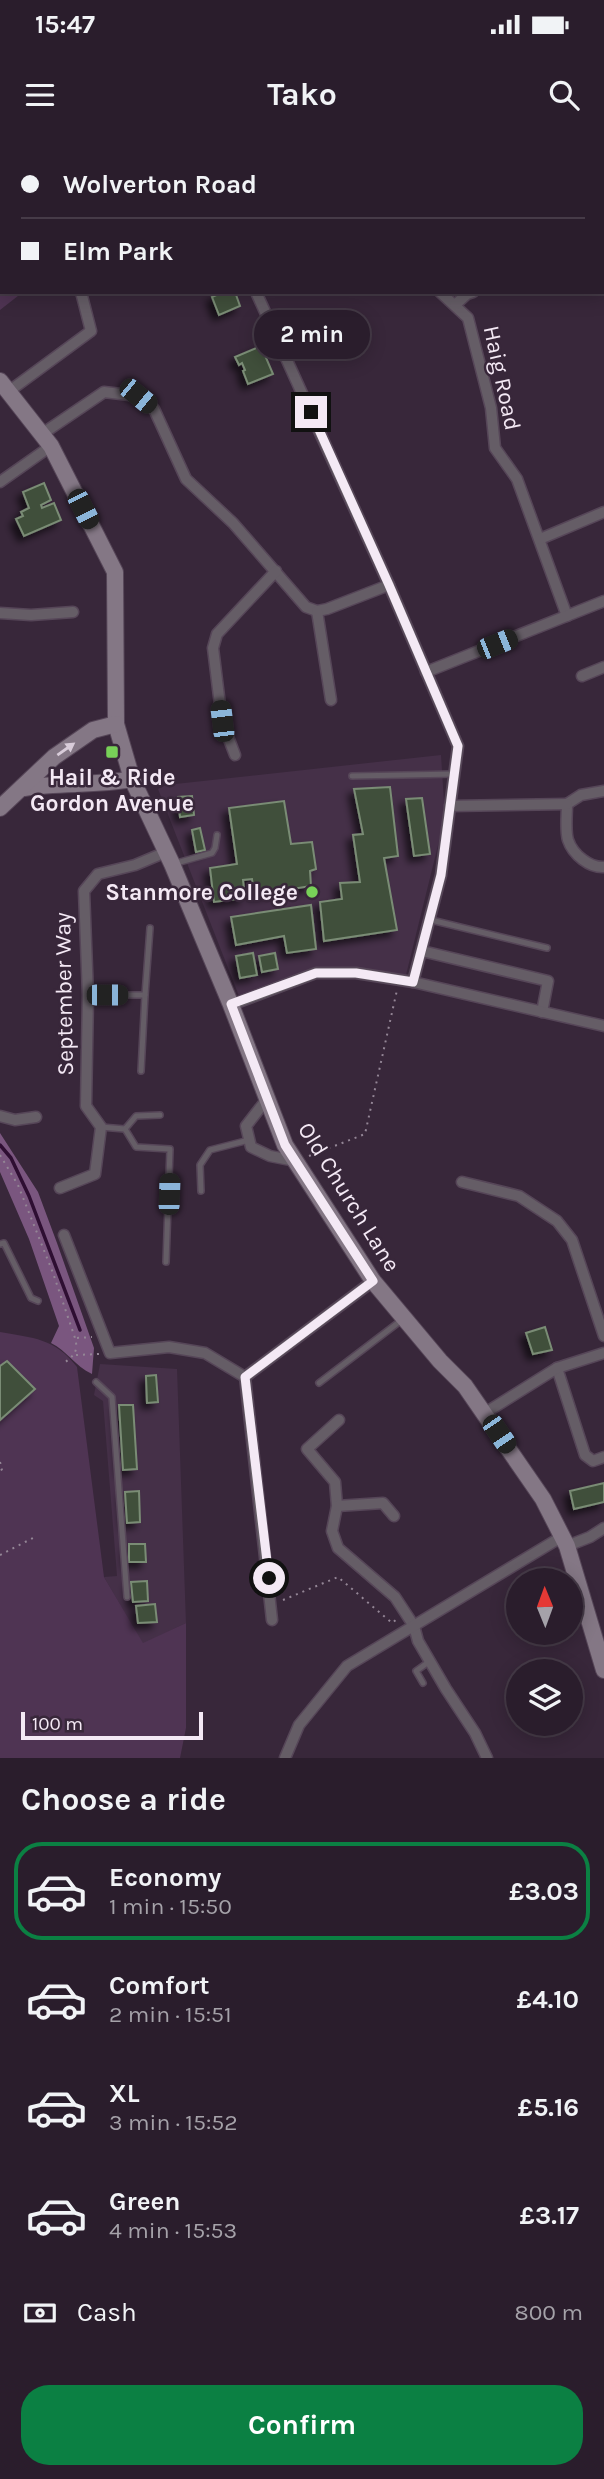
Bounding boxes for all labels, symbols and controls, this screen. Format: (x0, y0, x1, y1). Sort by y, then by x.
text: 15:47 (35, 9, 95, 40)
icon: menu (21, 76, 59, 114)
text: Tako (267, 76, 337, 113)
icon: search (545, 76, 583, 114)
text: Wolverton Road (63, 169, 257, 200)
text: Elm Park (63, 236, 173, 267)
callout: 2 min (253, 310, 369, 359)
text: 2 min (280, 321, 344, 348)
street label: Haig Road (478, 323, 526, 433)
car (116, 375, 161, 417)
route end (295, 396, 327, 428)
car (65, 486, 102, 532)
car (474, 626, 521, 662)
car (210, 699, 235, 743)
one-way arrow (57, 742, 75, 756)
marker: Hail & Ride Gordon Avenue (104, 744, 120, 760)
place label: Hail & Ride Gordon Avenue (30, 764, 194, 817)
place label: Stanmore College (105, 879, 298, 906)
marker: Stanmore College (304, 884, 320, 900)
street label: September Way (49, 912, 79, 1076)
car (87, 985, 129, 1006)
street label: Old Church Lane (292, 1117, 406, 1277)
car (158, 1173, 181, 1215)
car (479, 1411, 520, 1457)
route start (253, 1562, 285, 1594)
north arrow (506, 1568, 583, 1645)
map controls (506, 1568, 583, 1736)
button: layers (506, 1659, 583, 1736)
scale bar (21, 1709, 203, 1741)
text: 100 m (32, 1713, 83, 1735)
text: Choose a ride (21, 1781, 226, 1818)
icon: car (25, 1860, 88, 1923)
text: Economy (109, 1862, 221, 1893)
text: £3.03 (509, 1876, 579, 1907)
text: 1 min · 15:50 (109, 1893, 232, 1920)
icon: car (25, 1968, 88, 2031)
text: Comfort (109, 1970, 210, 2001)
text: £4.10 (517, 1984, 579, 2015)
text: 2 min · 15:51 (109, 2001, 232, 2028)
icon: car (25, 2076, 88, 2139)
text: XL (109, 2078, 140, 2109)
text: £5.16 (518, 2092, 579, 2123)
text: 3 min · 15:52 (109, 2109, 238, 2136)
icon: car (25, 2184, 88, 2247)
text: Green (109, 2186, 181, 2217)
text: £3.17 (519, 2200, 579, 2231)
text: 4 min · 15:53 (109, 2217, 237, 2244)
icon: cash (21, 2294, 59, 2332)
text: Cash (77, 2297, 137, 2328)
text: 800 m (515, 2299, 583, 2326)
button: Confirm (21, 2385, 583, 2465)

